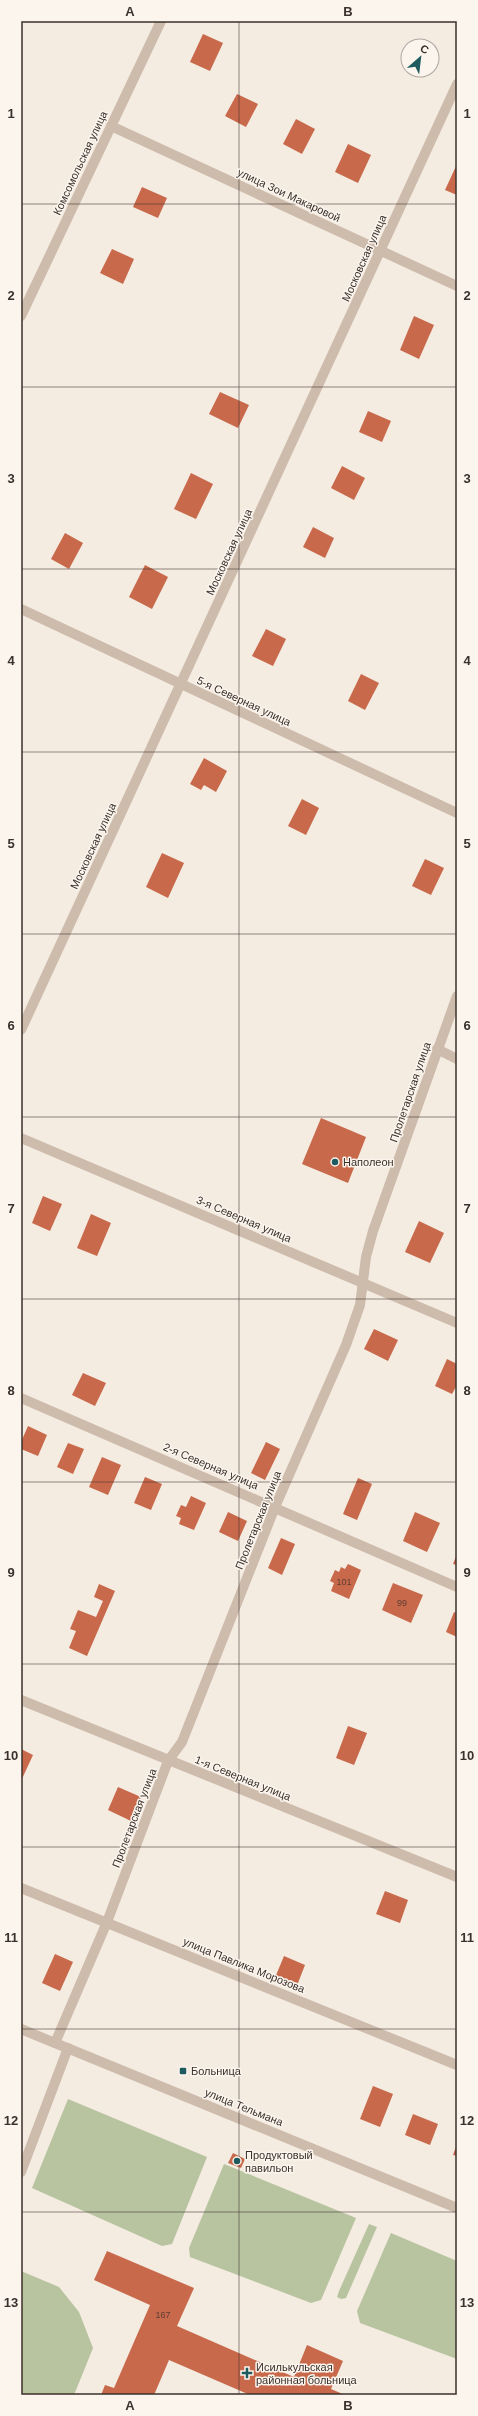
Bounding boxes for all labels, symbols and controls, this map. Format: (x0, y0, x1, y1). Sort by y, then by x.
text: A (125, 4, 135, 19)
text: B (343, 4, 353, 19)
north arrow (400, 38, 440, 78)
text: С (418, 42, 431, 56)
text: 1 (7, 106, 15, 121)
text: 1 (463, 106, 471, 121)
street label: Комсомольская улица (51, 108, 110, 217)
street label: улица Зои Макаровой (236, 166, 342, 224)
street label: Московская улица (339, 212, 389, 303)
text: 2 (7, 288, 15, 303)
text: 2 (463, 288, 471, 303)
text: 3 (7, 471, 15, 486)
text: 3 (463, 471, 471, 486)
street label: Московская улица (204, 506, 255, 597)
text: 4 (7, 653, 15, 668)
text: 4 (463, 653, 471, 668)
street label: 5-я Северная улица (195, 674, 294, 728)
street label: Московская улица (68, 800, 119, 891)
text: 5 (7, 836, 15, 851)
text: 5 (463, 836, 471, 851)
text: 6 (7, 1018, 15, 1033)
text: 6 (463, 1018, 471, 1033)
street label: Пролетарская улица (387, 1040, 433, 1144)
place label: Наполеон (343, 1156, 394, 1168)
marker: Наполеон (330, 1157, 340, 1167)
street label: 3-я Северная улица (195, 1193, 294, 1245)
text: 7 (7, 1201, 15, 1216)
text: 7 (463, 1201, 471, 1216)
text: 8 (7, 1383, 15, 1398)
text: 8 (463, 1383, 471, 1398)
street label: 2-я Северная улица (162, 1440, 261, 1492)
street label: Пролетарская улица (233, 1468, 284, 1571)
text: 9 (7, 1565, 15, 1580)
text: 9 (463, 1565, 471, 1580)
house number: 101 (336, 1577, 352, 1587)
house number: 99 (397, 1598, 407, 1608)
text: 10 (4, 1748, 18, 1763)
text: 10 (460, 1748, 474, 1763)
street label: 1-я Северная улица (193, 1753, 293, 1803)
street label: Пролетарская улица (110, 1766, 159, 1869)
text: 11 (4, 1930, 18, 1945)
text: 11 (460, 1930, 474, 1945)
street label: улица Павлика Морозова (181, 1935, 307, 1995)
place label: Больница (191, 2065, 242, 2077)
marker: Больница (178, 2066, 188, 2076)
street label: улица Тельмана (203, 2086, 286, 2128)
text: 12 (4, 2113, 18, 2128)
text: 12 (460, 2113, 474, 2128)
place label: Продуктовый павильон (245, 2149, 313, 2174)
marker: Продуктовый павильон (232, 2156, 242, 2166)
text: 13 (4, 2295, 18, 2310)
text: 13 (460, 2295, 474, 2310)
house number: 167 (155, 2310, 171, 2320)
place label: Исилькульская районная больница (256, 2361, 358, 2386)
marker: Исилькульская районная больница (241, 2367, 253, 2379)
text: A (125, 2398, 135, 2413)
text: B (343, 2398, 353, 2413)

